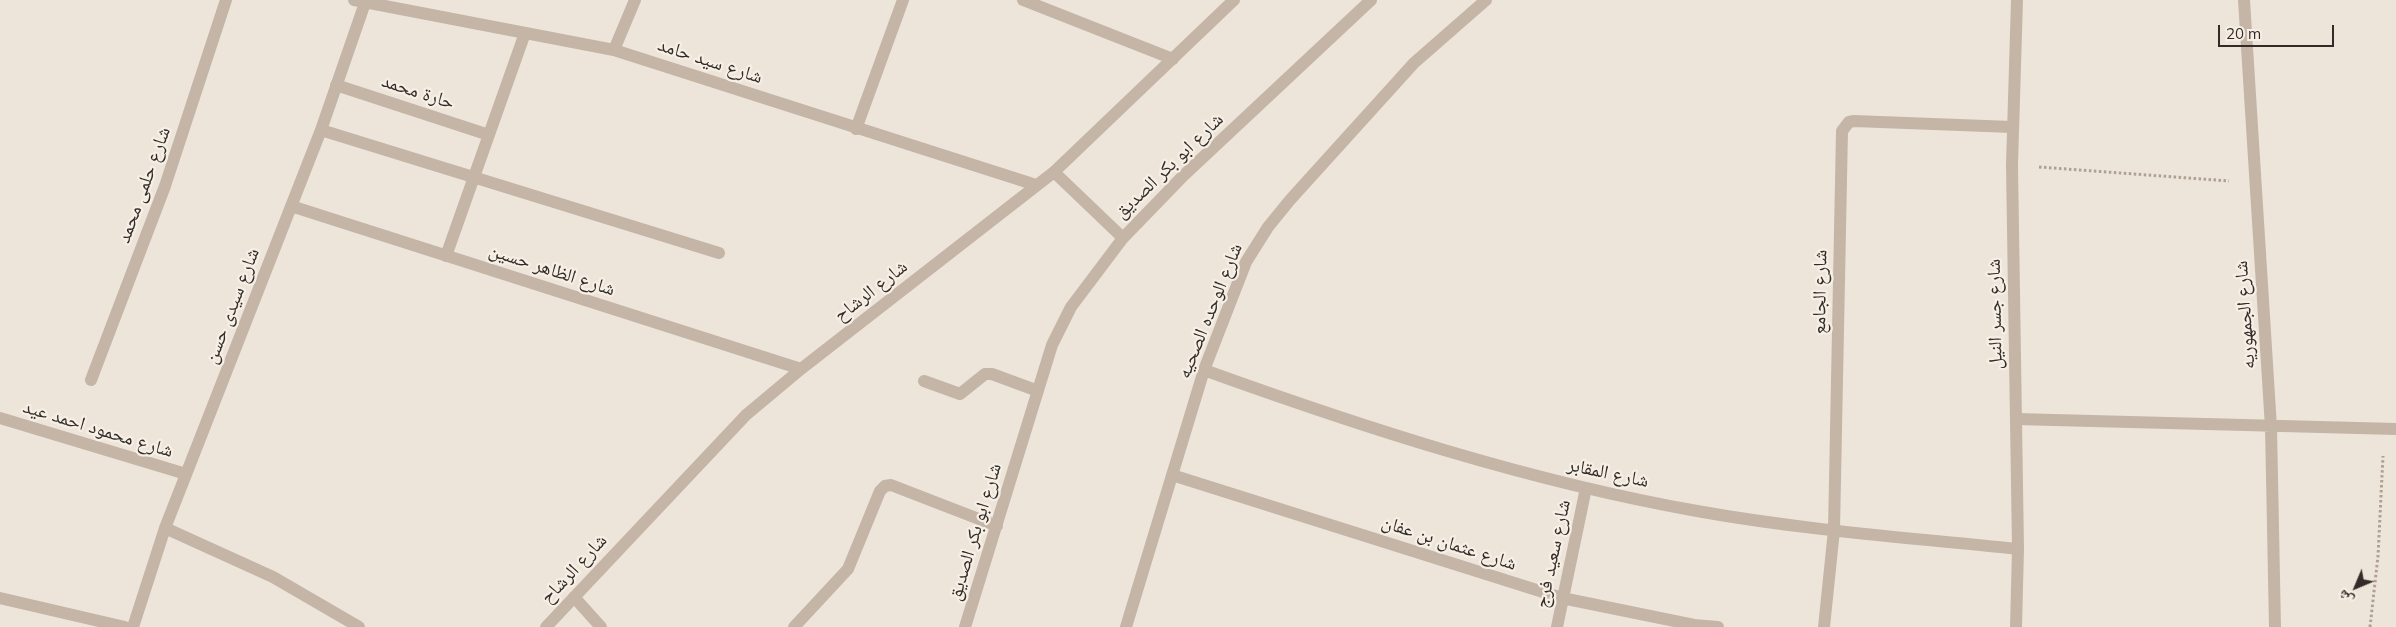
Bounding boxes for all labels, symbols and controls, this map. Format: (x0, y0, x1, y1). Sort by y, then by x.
scale bar (2221, 15, 2337, 47)
text: 20 m (2226, 24, 2261, 43)
street label: شارع سيد حامد (655, 33, 765, 89)
street label: حارة محمد (379, 70, 457, 114)
street label: شارع ابو بكر الصديق (1110, 108, 1228, 224)
street label: شارع حلمى محمد (112, 124, 176, 246)
street label: شارع الظاهر حسين (486, 239, 618, 301)
street label: شارع الوحده الصحيه (1173, 240, 1247, 382)
street label: شارع سيدى حسن (200, 245, 264, 367)
street label: شارع الجامع (1808, 249, 1832, 335)
street label: شارع الرشاح (830, 255, 912, 327)
street label: شارع جسر النيل (1983, 259, 2007, 369)
street label: شارع الجمهوريه (2230, 260, 2260, 370)
street label: شارع محمود احمد عيد (20, 395, 176, 463)
street label: شارع المقابر (1565, 453, 1651, 493)
street label: شارع ابو بكر الصديق (943, 461, 1007, 603)
street label: شارع سعيد فرج (1530, 498, 1576, 610)
street label: شارع عثمان بن عفان (1379, 510, 1519, 576)
street label: شارع الرشاح (536, 530, 612, 608)
north arrow (2331, 562, 2381, 612)
text: ش (2334, 586, 2357, 609)

